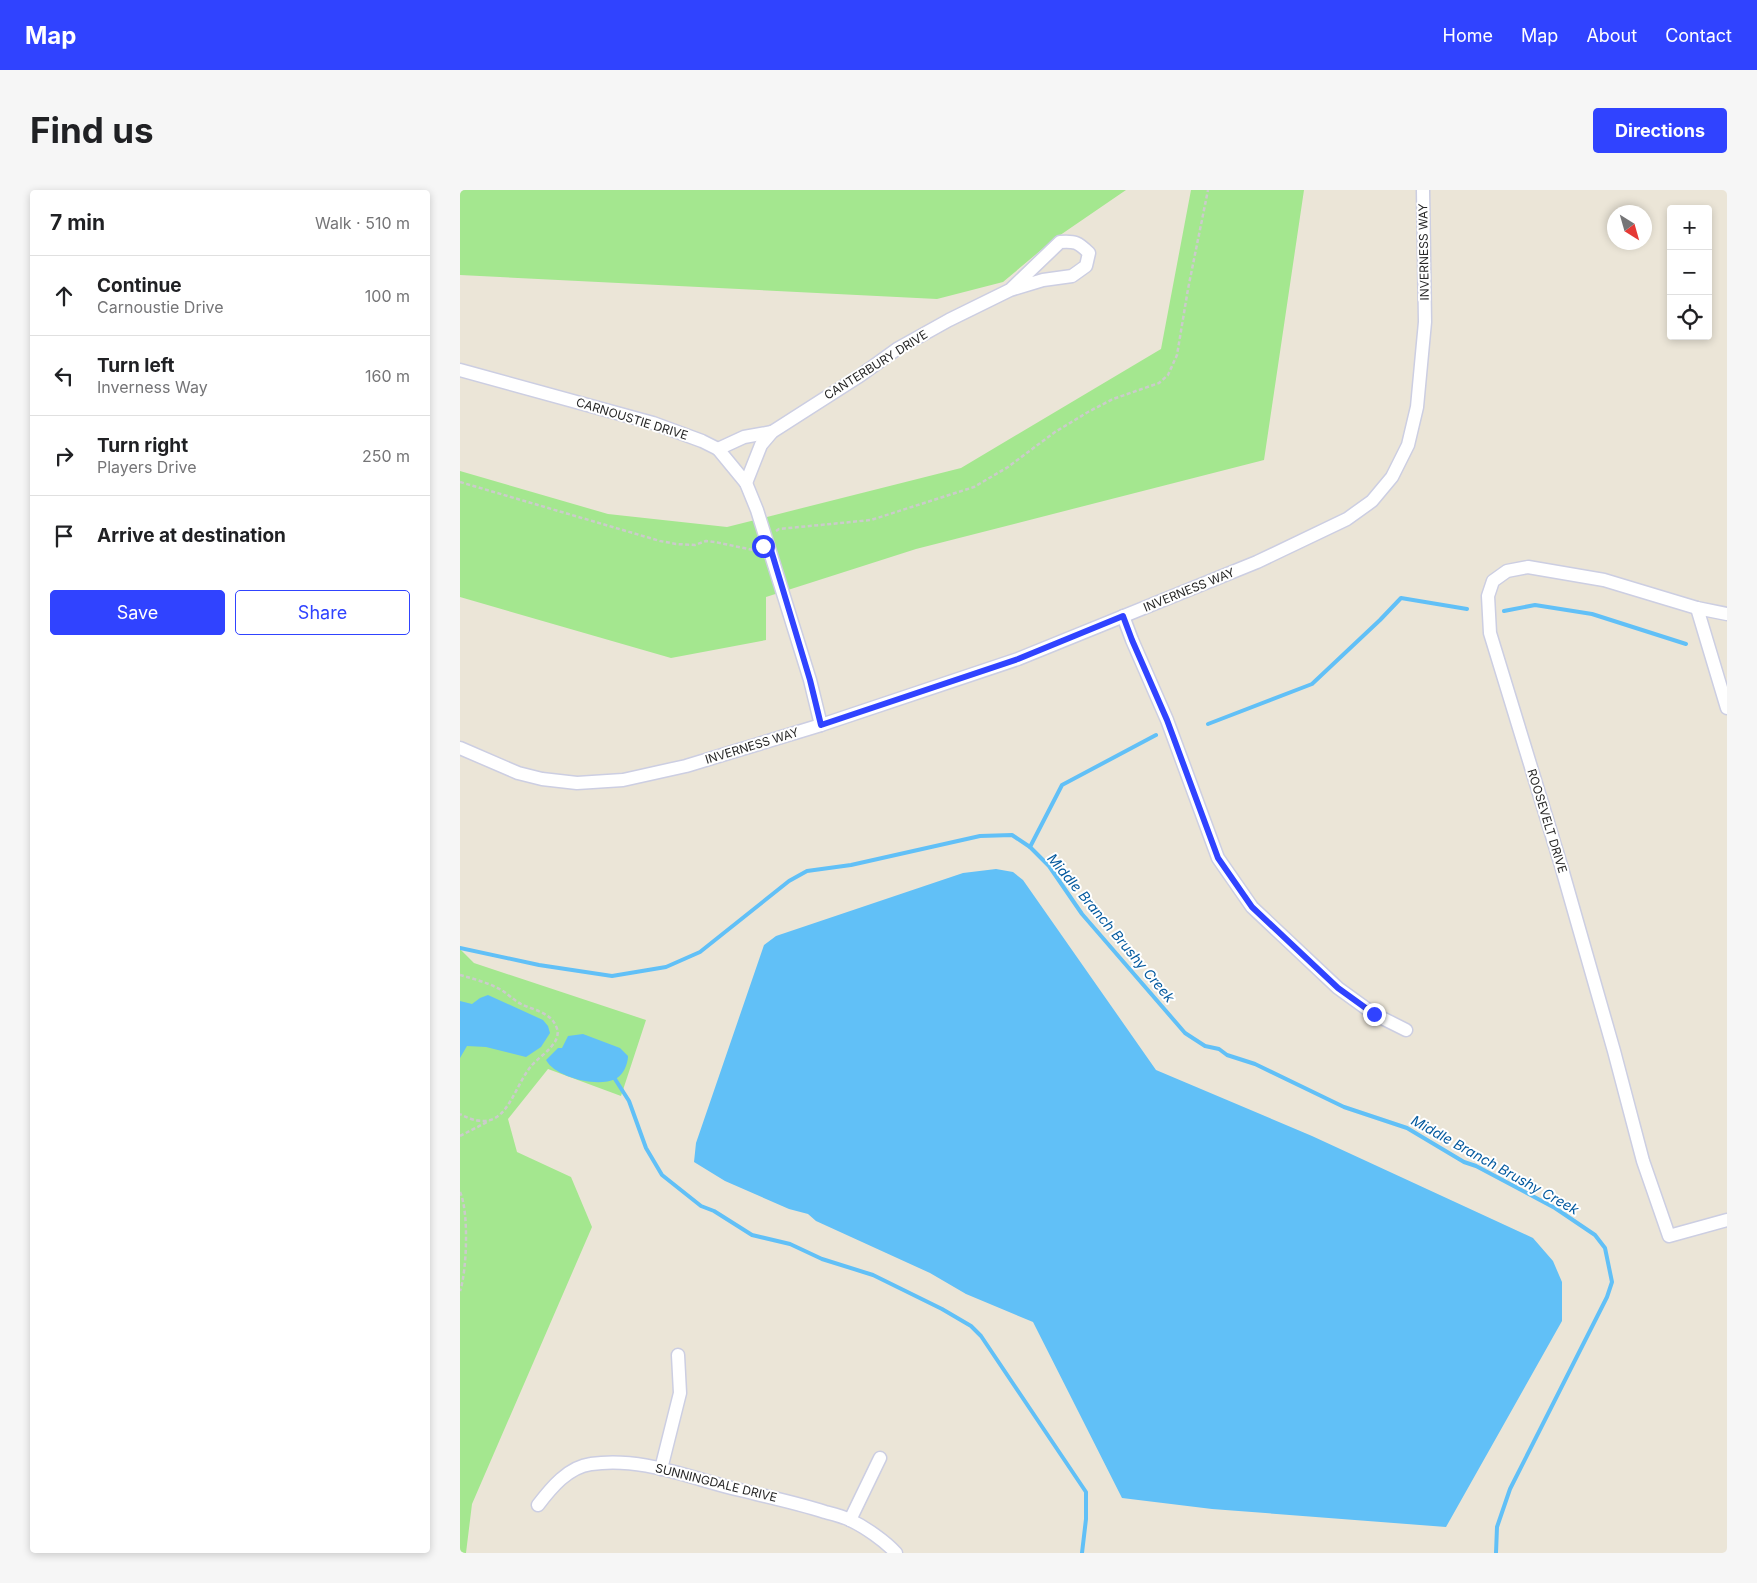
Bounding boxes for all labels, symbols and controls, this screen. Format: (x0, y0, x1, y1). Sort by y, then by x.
text: Map (25, 21, 76, 50)
text: Home (1443, 25, 1493, 46)
text: Map (1521, 25, 1558, 46)
text: About (1586, 25, 1637, 46)
text: Contact (1665, 25, 1732, 46)
button: Directions (1593, 108, 1727, 153)
text: Find us (30, 109, 154, 151)
street label: INVERNESS WAY (1415, 203, 1432, 301)
north arrow (1607, 205, 1652, 250)
map controls (1667, 205, 1712, 340)
button: + (1667, 205, 1712, 250)
text: 7 min (50, 210, 105, 235)
text: Walk · 510 m (315, 213, 410, 233)
button: − (1667, 250, 1712, 295)
text: Continue (97, 274, 182, 297)
icon: ahead (50, 282, 78, 310)
text: 100 m (365, 286, 410, 306)
button: locate (1667, 295, 1712, 340)
text: Carnoustie Drive (97, 297, 224, 317)
street label: CANTERBURY DRIVE (821, 327, 930, 403)
text: Turn left (97, 354, 175, 377)
icon: left (50, 362, 78, 390)
text: 160 m (365, 366, 410, 386)
text: Inverness Way (97, 377, 208, 397)
street label: CARNOUSTIE DRIVE (574, 394, 690, 443)
text: Turn right (97, 434, 188, 457)
icon: right (50, 442, 78, 470)
text: 250 m (362, 446, 410, 466)
text: Players Drive (97, 457, 197, 477)
icon: arrive (50, 522, 78, 550)
text: Arrive at destination (97, 524, 286, 547)
route start (752, 535, 775, 558)
street label: INVERNESS WAY (1141, 564, 1237, 615)
button: Save (50, 590, 225, 635)
button: Share (235, 590, 410, 635)
street label: INVERNESS WAY (703, 724, 801, 767)
street label: ROOSEVELT DRIVE (1524, 767, 1570, 875)
water label: Middle Branch Brushy Creek (1044, 850, 1179, 1006)
route end (1363, 1003, 1386, 1026)
water label: Middle Branch Brushy Creek (1408, 1111, 1582, 1218)
street label: SUNNINGDALE DRIVE (654, 1460, 779, 1505)

